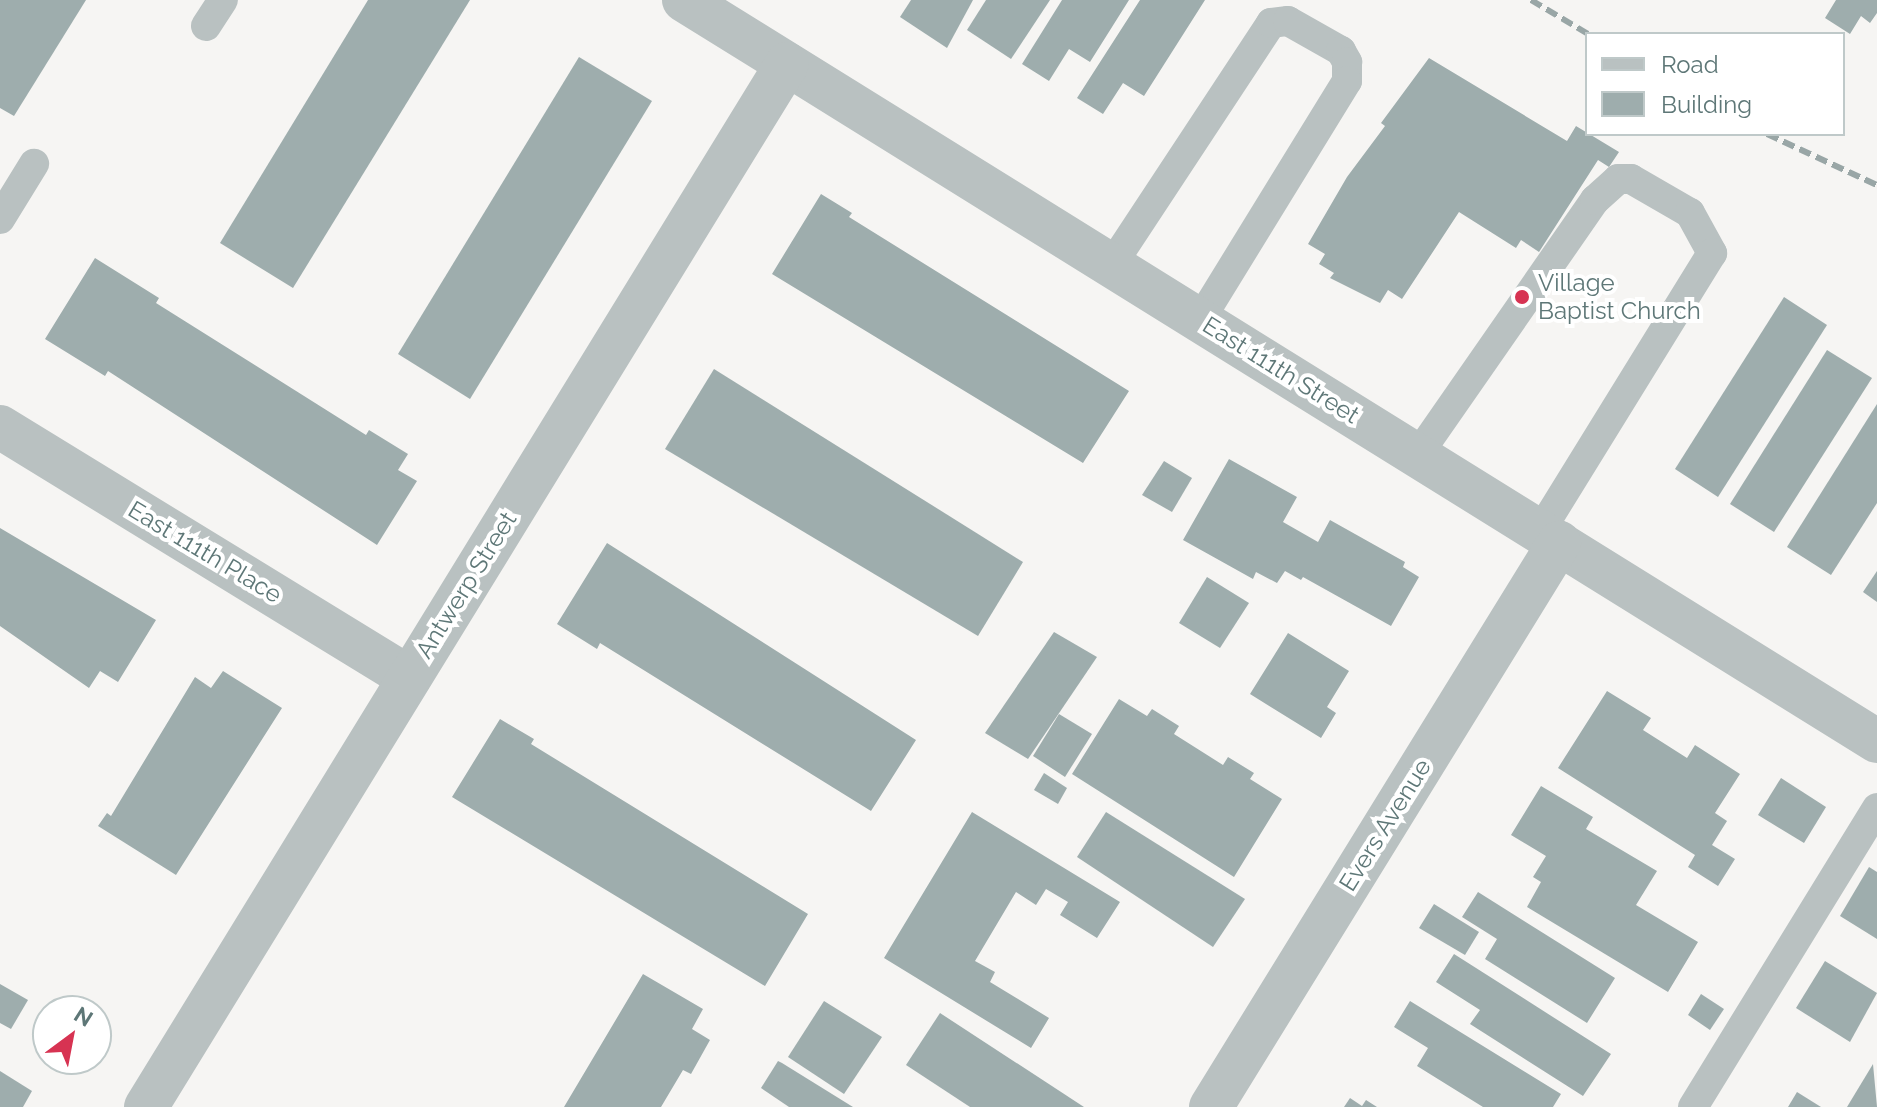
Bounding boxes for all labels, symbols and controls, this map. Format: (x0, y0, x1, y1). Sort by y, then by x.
legend (1585, 32, 1845, 136)
text: Road (1661, 50, 1719, 79)
text: Building (1661, 90, 1752, 119)
place label: Village Baptist Church (1538, 269, 1701, 325)
marker: Village Baptist Church (1513, 288, 1531, 306)
street label: East 111th Street (1198, 310, 1364, 430)
street label: East 111th Place (123, 495, 287, 609)
street label: Antwerp Street (409, 506, 523, 664)
street label: Evers Avenue (1333, 753, 1437, 897)
north arrow (32, 995, 112, 1075)
text: N (70, 1001, 98, 1032)

